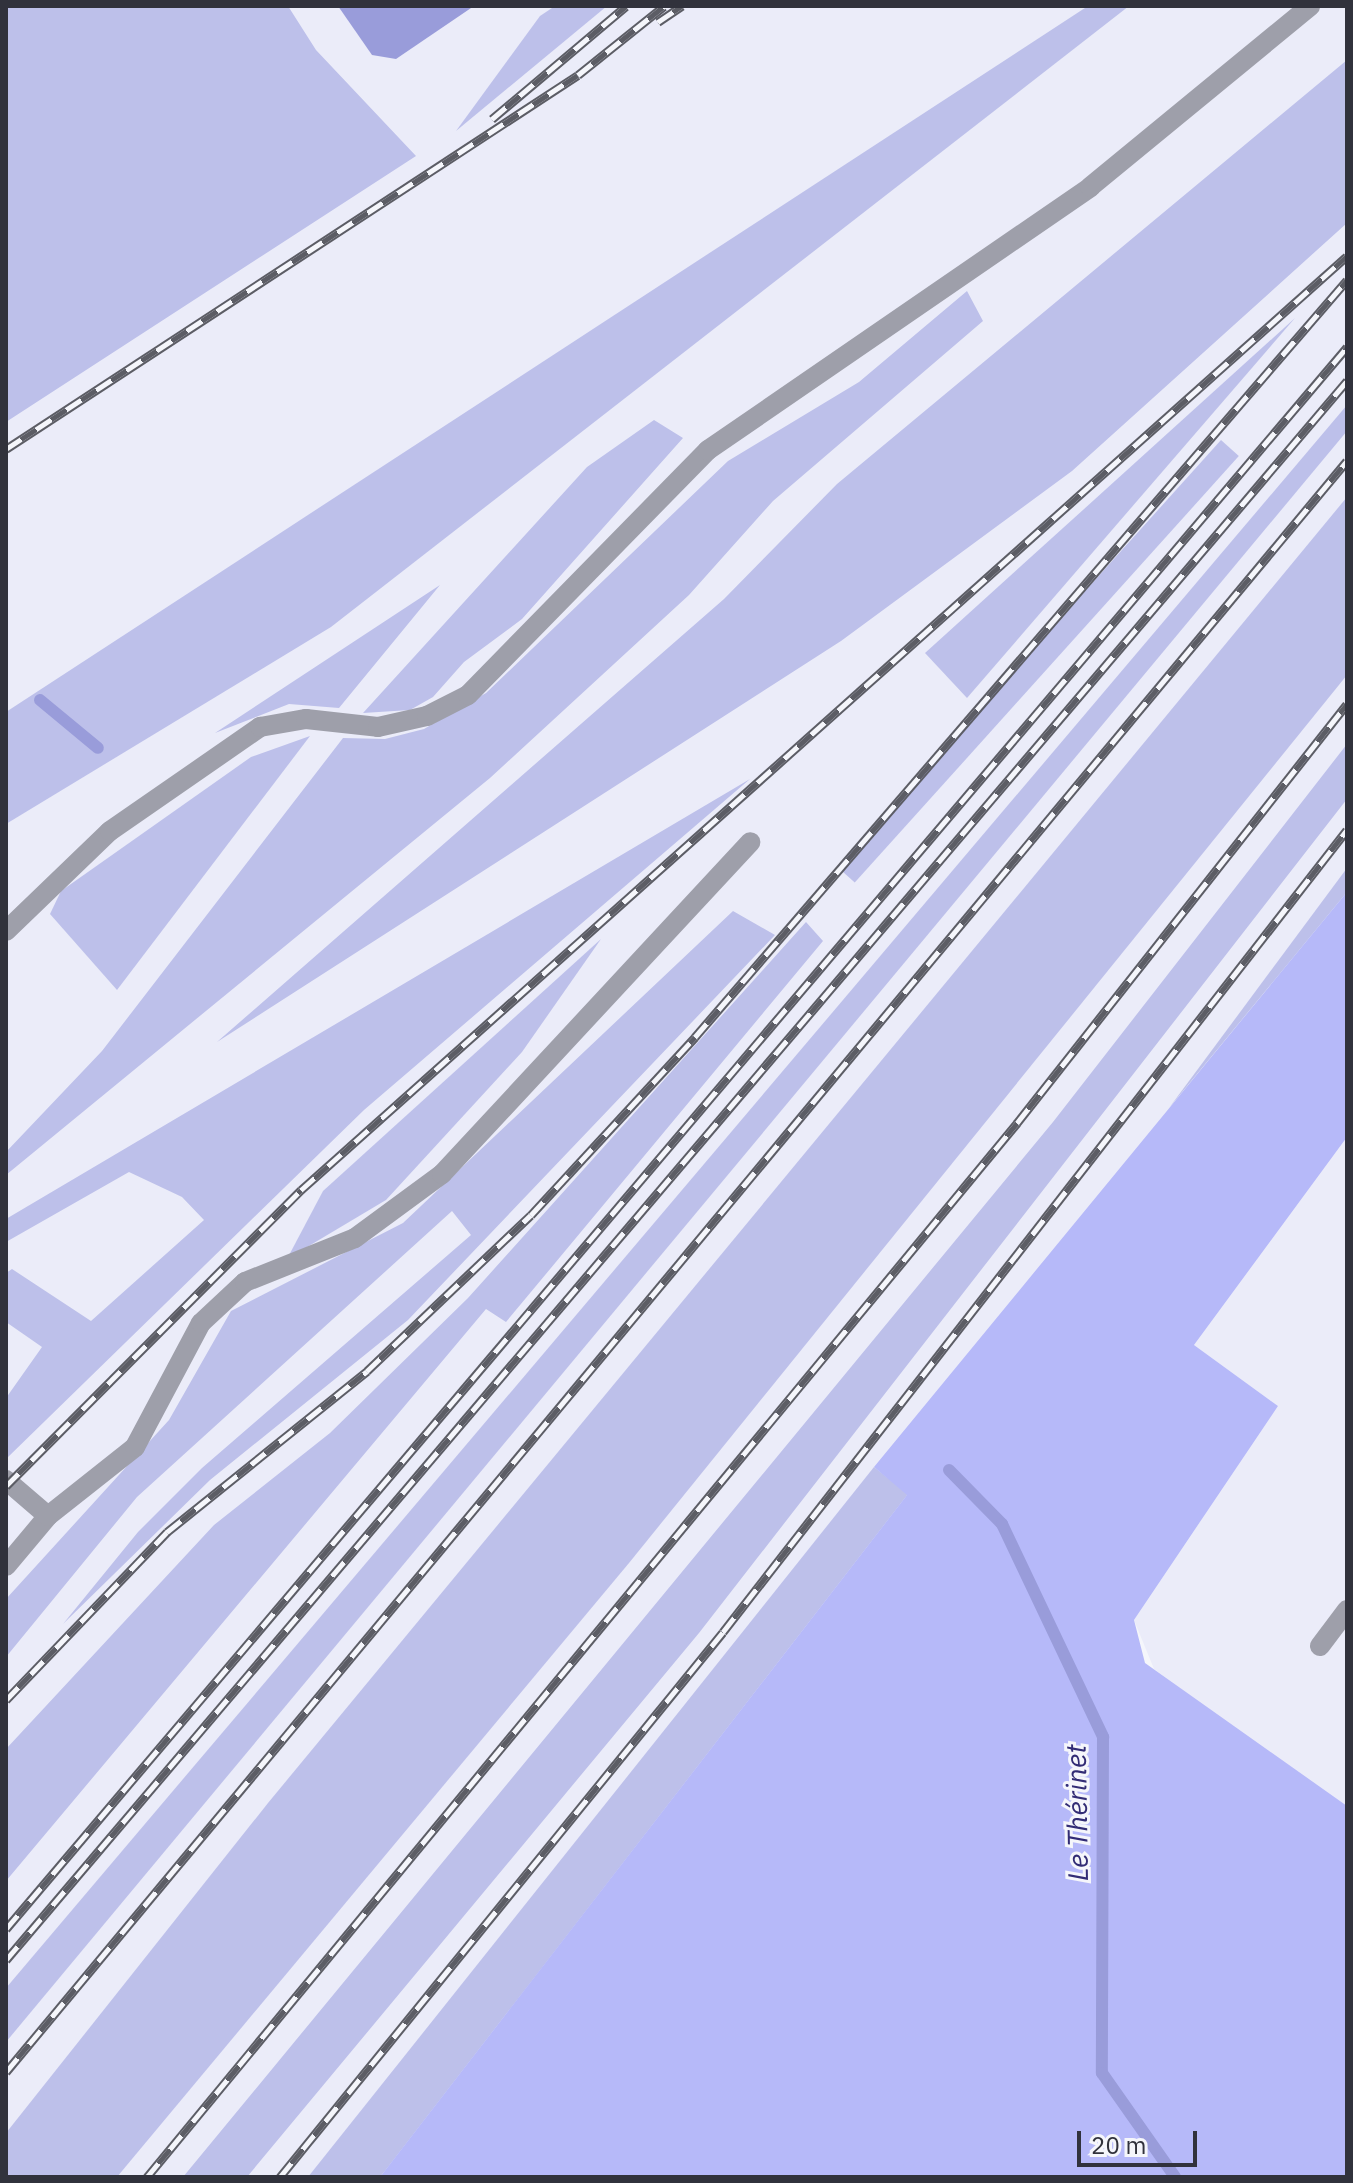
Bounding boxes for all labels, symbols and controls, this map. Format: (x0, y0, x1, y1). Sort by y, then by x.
water label: Le Thérinet (1059, 1744, 1095, 1882)
scale bar (1081, 2115, 1201, 2165)
text: 20 m (1091, 2129, 1146, 2161)

